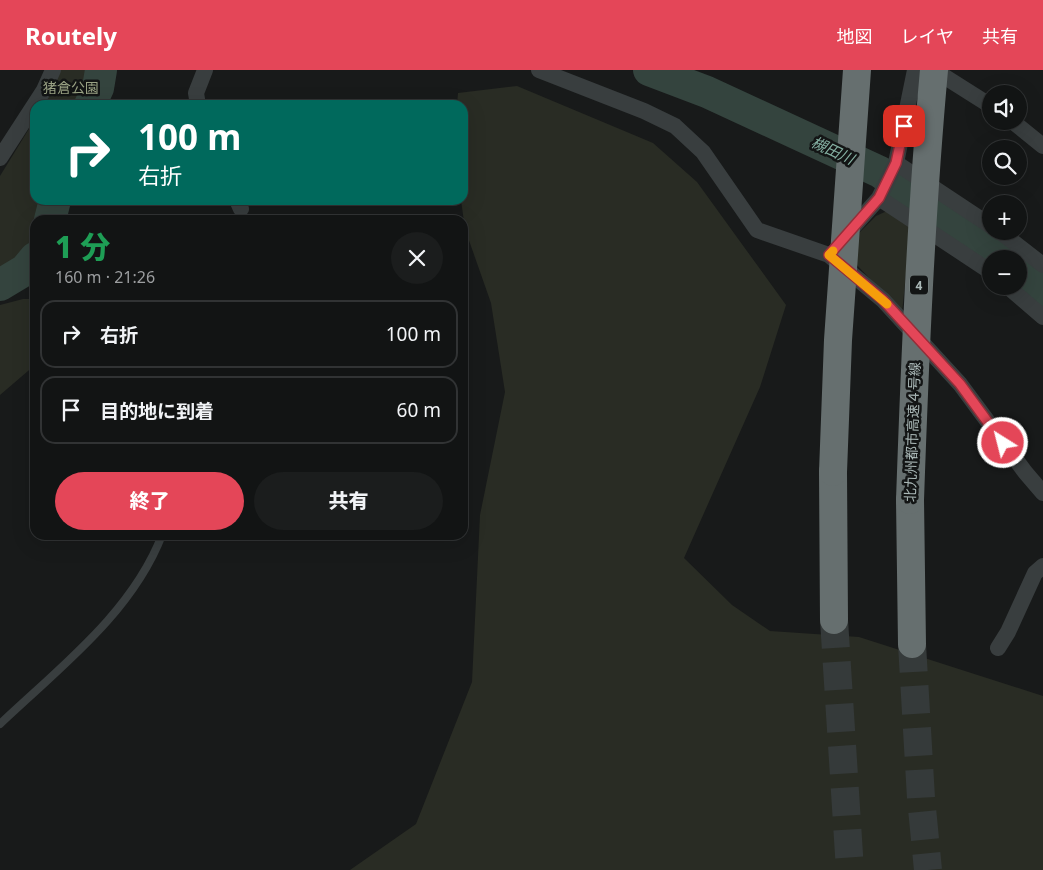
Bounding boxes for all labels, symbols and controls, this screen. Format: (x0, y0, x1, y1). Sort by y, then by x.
text: Routely (25, 19, 117, 52)
text: 地図 (837, 24, 873, 48)
text: レイヤ (901, 24, 954, 48)
text: 共有 (982, 24, 1018, 48)
park label: 猪倉公園 (43, 78, 99, 97)
map controls (982, 85, 1027, 295)
button: sound (982, 85, 1027, 130)
pin (883, 105, 925, 147)
icon: arrive (890, 112, 918, 140)
text: 100 m (138, 113, 241, 160)
icon: right (55, 120, 120, 185)
water label: 槻田川 (808, 131, 859, 169)
button: search (982, 140, 1027, 185)
text: 右折 (138, 160, 182, 190)
button: + (982, 195, 1027, 240)
text: 1 分 (55, 226, 110, 267)
button: close (391, 232, 443, 284)
button: − (982, 250, 1027, 295)
text: 160 m · 21:26 (55, 266, 155, 288)
road number: 4 (910, 276, 928, 294)
icon: right (57, 320, 85, 348)
text: 100 m (386, 321, 441, 347)
text: 右折 (100, 322, 138, 348)
street label: 北九州都市高速４号線 (900, 362, 924, 502)
icon: arrive (57, 396, 85, 424)
text: 60 m (397, 397, 441, 423)
text: 目的地に到着 (100, 398, 214, 424)
position arrow (976, 416, 1028, 468)
button: 終了 (55, 472, 244, 530)
button: 共有 (254, 472, 443, 530)

